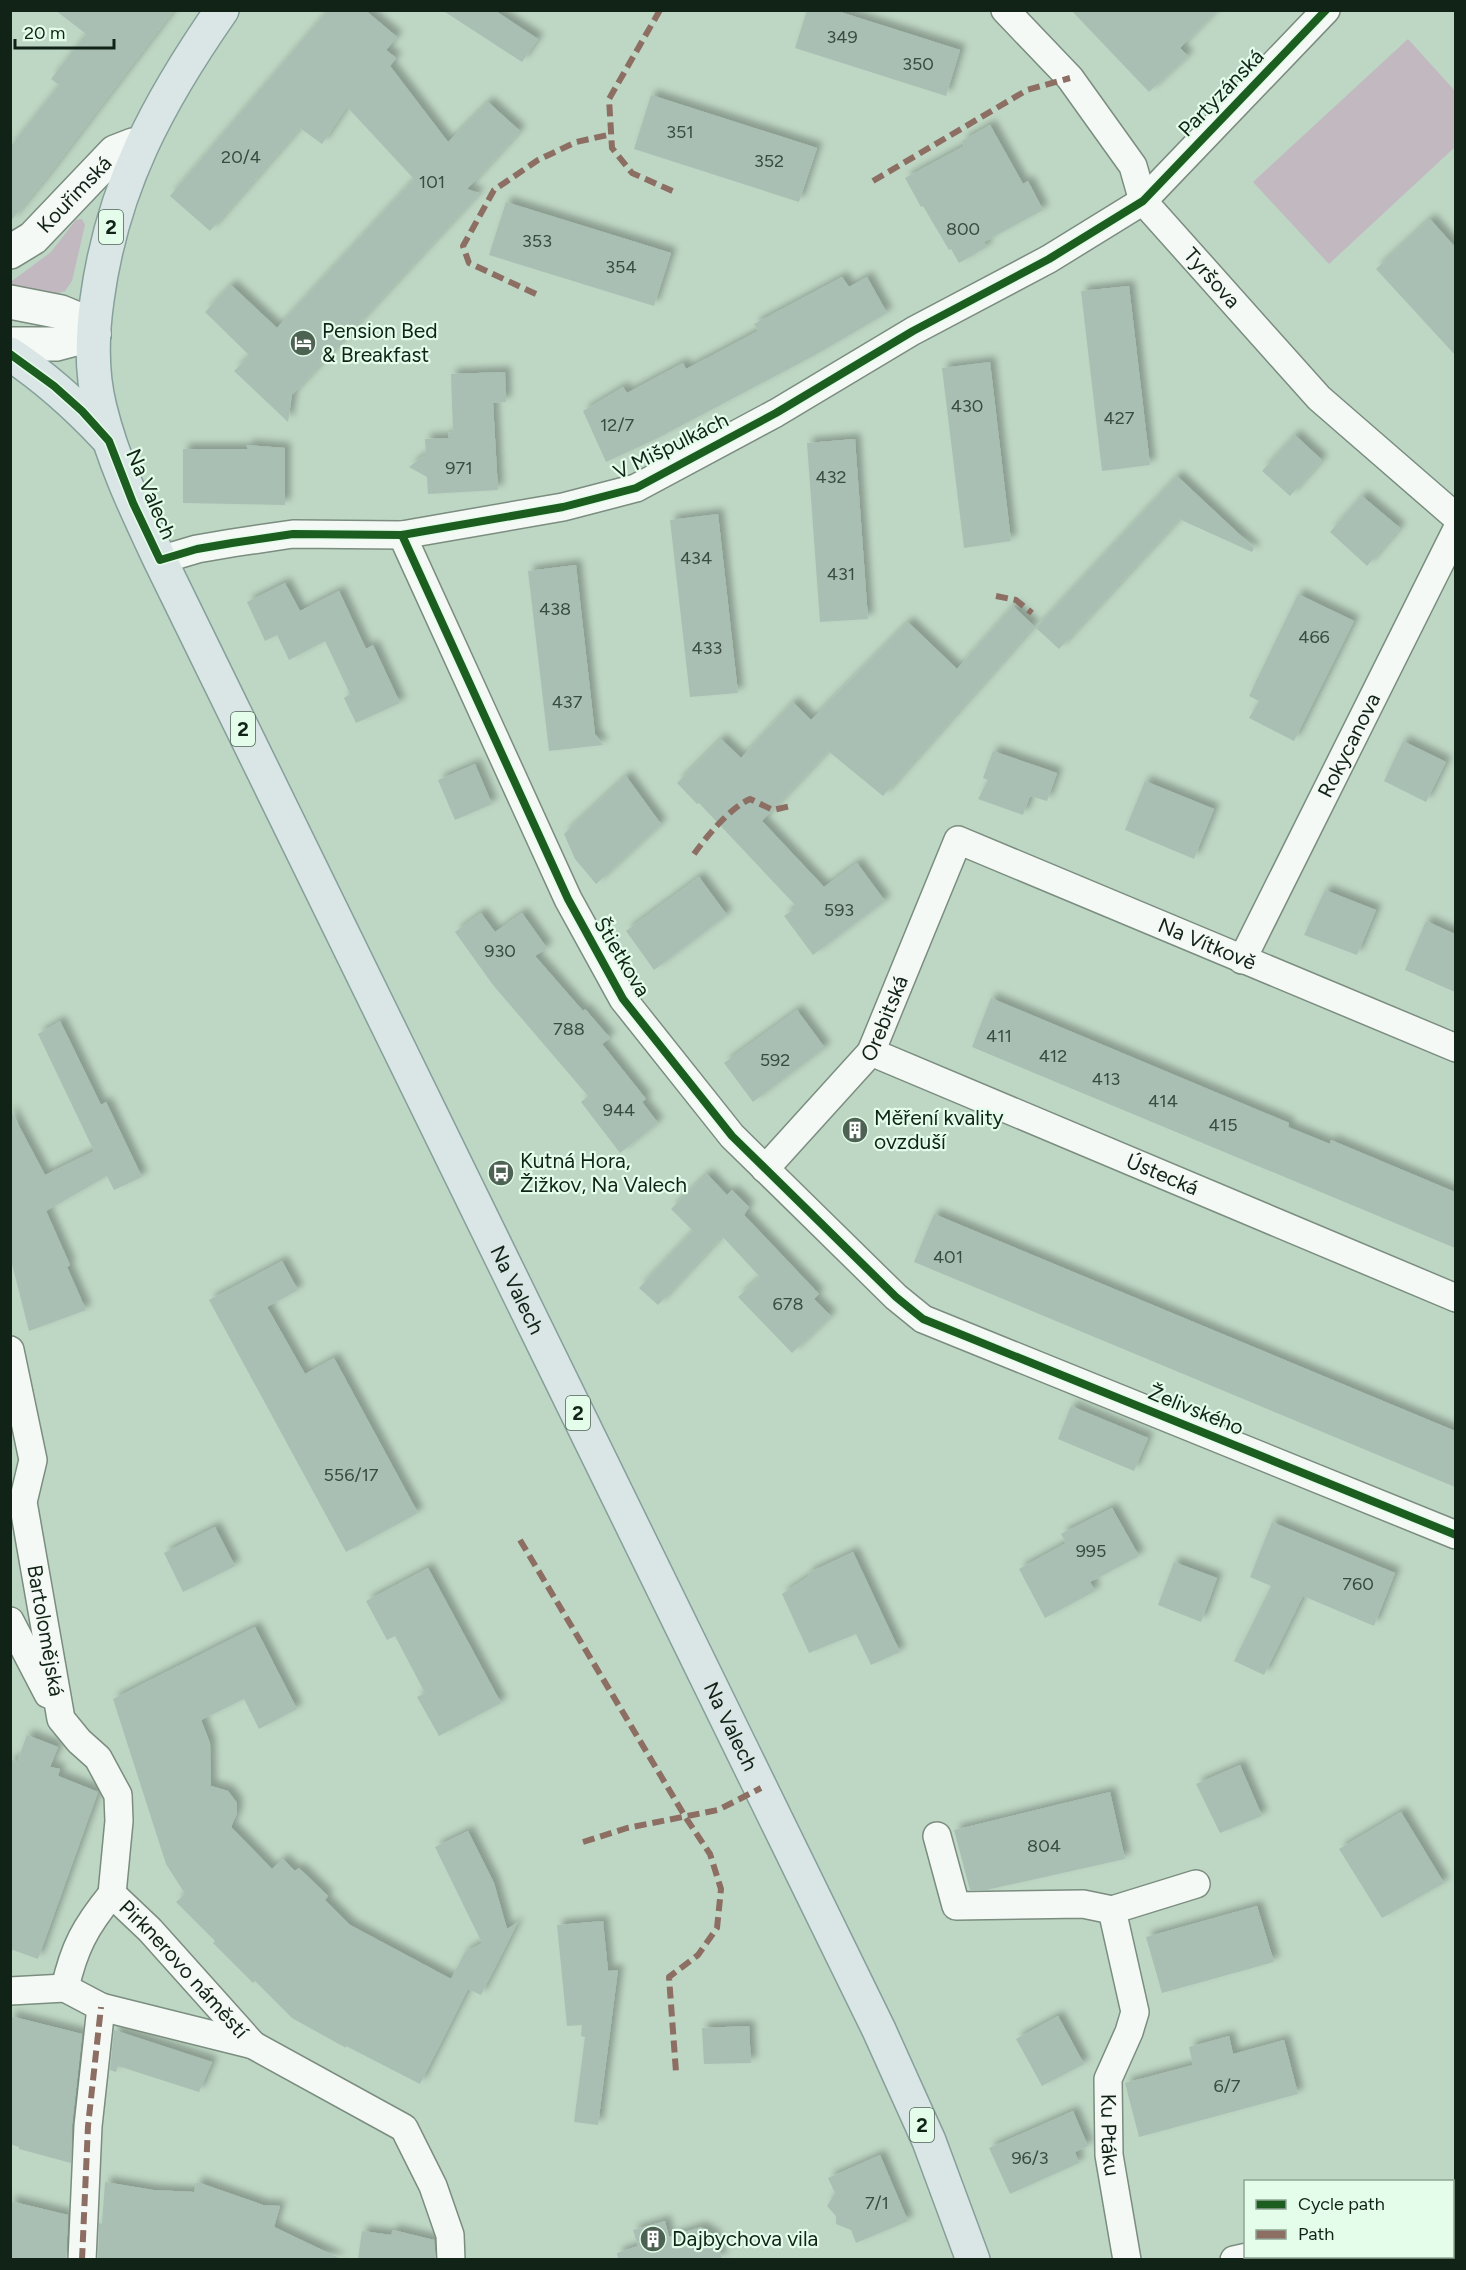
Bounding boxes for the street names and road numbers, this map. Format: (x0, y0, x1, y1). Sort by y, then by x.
street label: Partyzánská (1173, 44, 1269, 142)
street label: Kouřimská (32, 150, 117, 238)
road number: 2 (99, 210, 123, 244)
street label: Tyršova (1179, 242, 1246, 313)
street label: V Mišpulkách (609, 407, 732, 484)
street label: Na Valech (121, 445, 182, 543)
street label: Rokycanova (1312, 689, 1385, 801)
road number: 2 (231, 712, 255, 746)
street label: Štietkova (589, 912, 656, 1001)
street label: Na Vítkově (1155, 912, 1260, 975)
street label: Orebitská (855, 972, 913, 1067)
street label: Ústecká (1123, 1148, 1202, 1200)
street label: Na Valech (485, 1241, 550, 1338)
street label: Želivského (1145, 1379, 1247, 1440)
road number: 2 (566, 1396, 590, 1430)
street label: Bartolomějská (22, 1563, 70, 1698)
street label: Na Valech (699, 1678, 763, 1775)
street label: Pirknerovo náměstí (114, 1895, 255, 2044)
street label: Ku Ptáku (1096, 2094, 1125, 2178)
road number: 2 (910, 2108, 934, 2142)

